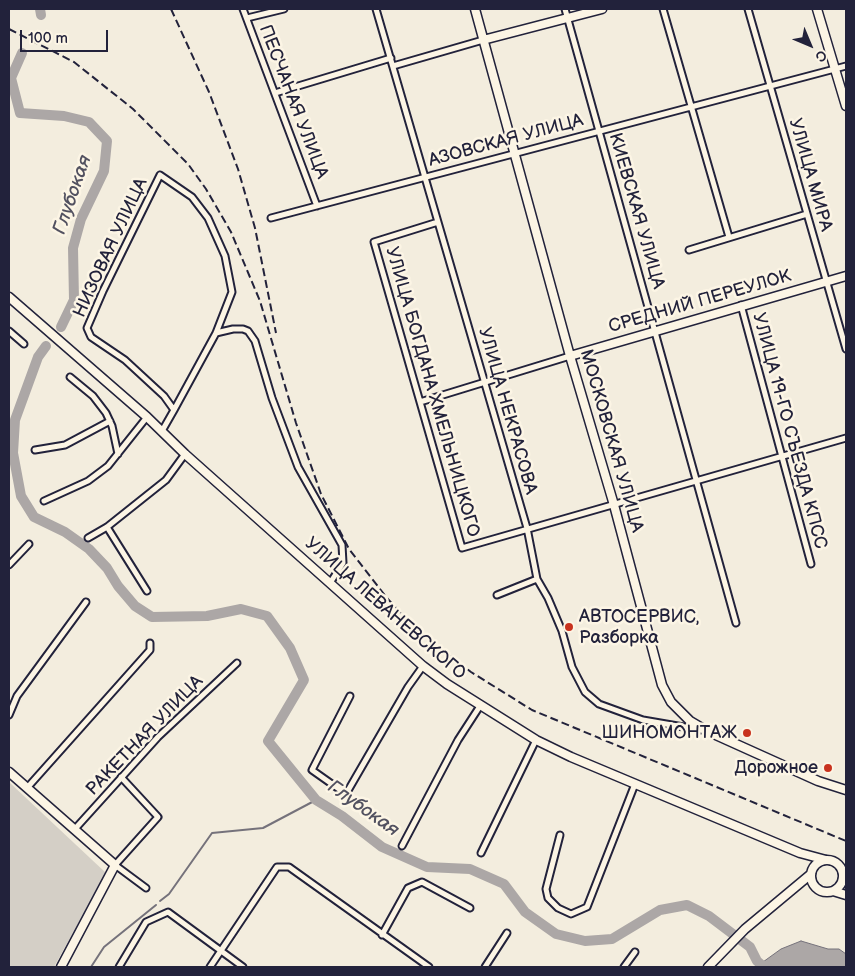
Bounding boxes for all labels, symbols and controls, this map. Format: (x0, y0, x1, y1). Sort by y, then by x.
scale bar (22, 20, 110, 52)
north arrow (785, 20, 835, 70)
street label: ПЕСЧАНАЯ УЛИЦА (254, 22, 332, 182)
text: 100 m (28, 29, 68, 48)
text: С (812, 47, 830, 65)
street label: АЗОВСКАЯ УЛИЦА (426, 110, 586, 172)
street label: УЛИЦА МИРА (784, 116, 836, 234)
street label: КИЕВСКАЯ УЛИЦА (603, 130, 669, 292)
water label: Глубокая (49, 152, 97, 238)
street label: НИЗОВАЯ УЛИЦА (69, 175, 153, 321)
street label: УЛИЦА БОГДАНА ХМЕЛЬНИЦКОГО (380, 244, 484, 540)
street label: СРЕДНИЙ ПЕРЕУЛОК (606, 266, 794, 338)
street label: УЛИЦА 19-ГО СЪЕЗДА КПСС (747, 311, 831, 551)
street label: УЛИЦА НЕКРАСОВА (473, 325, 541, 497)
street label: МОСКОВСКАЯ УЛИЦА (575, 347, 647, 535)
street label: УЛИЦА ЛЕВАНЕВСКОГО (300, 533, 470, 685)
place label: АВТОСЕРВИС, Разборка (579, 606, 699, 649)
marker: АВТОСЕРВИС, Разборка (563, 621, 575, 633)
street label: РАКЕТНАЯ УЛИЦА (82, 671, 208, 801)
place label: ШИНОМОНТАЖ (602, 722, 737, 744)
marker: ШИНОМОНТАЖ (741, 727, 753, 739)
place label: Дорожное (734, 757, 818, 779)
marker: Дорожное (822, 762, 834, 774)
water label: Глубокая (323, 776, 403, 842)

